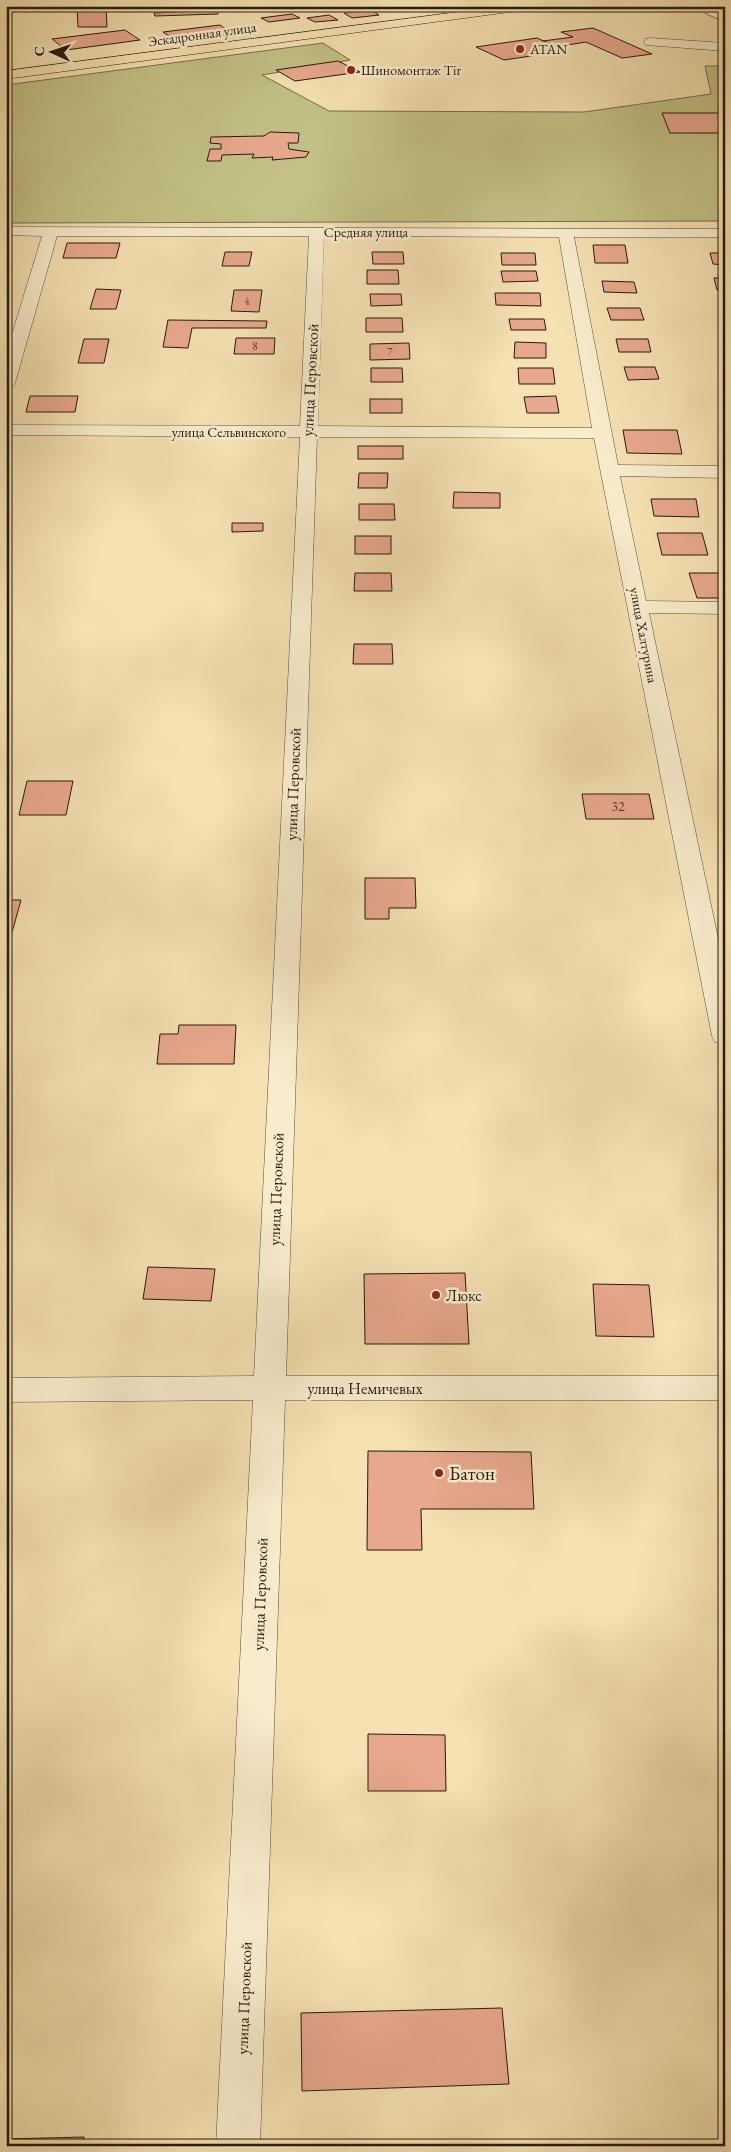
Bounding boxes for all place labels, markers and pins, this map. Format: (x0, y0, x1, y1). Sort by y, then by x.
place label: ATAN (529, 40, 567, 58)
marker: ATAN (514, 43, 526, 55)
place label: Шиномонтаж Tir (361, 61, 461, 79)
marker: Шиномонтаж Tir (345, 64, 357, 76)
place label: Люкс (446, 1285, 482, 1306)
marker: Люкс (430, 1289, 442, 1301)
place label: Батон (449, 1461, 495, 1486)
marker: Батон (433, 1467, 445, 1479)

